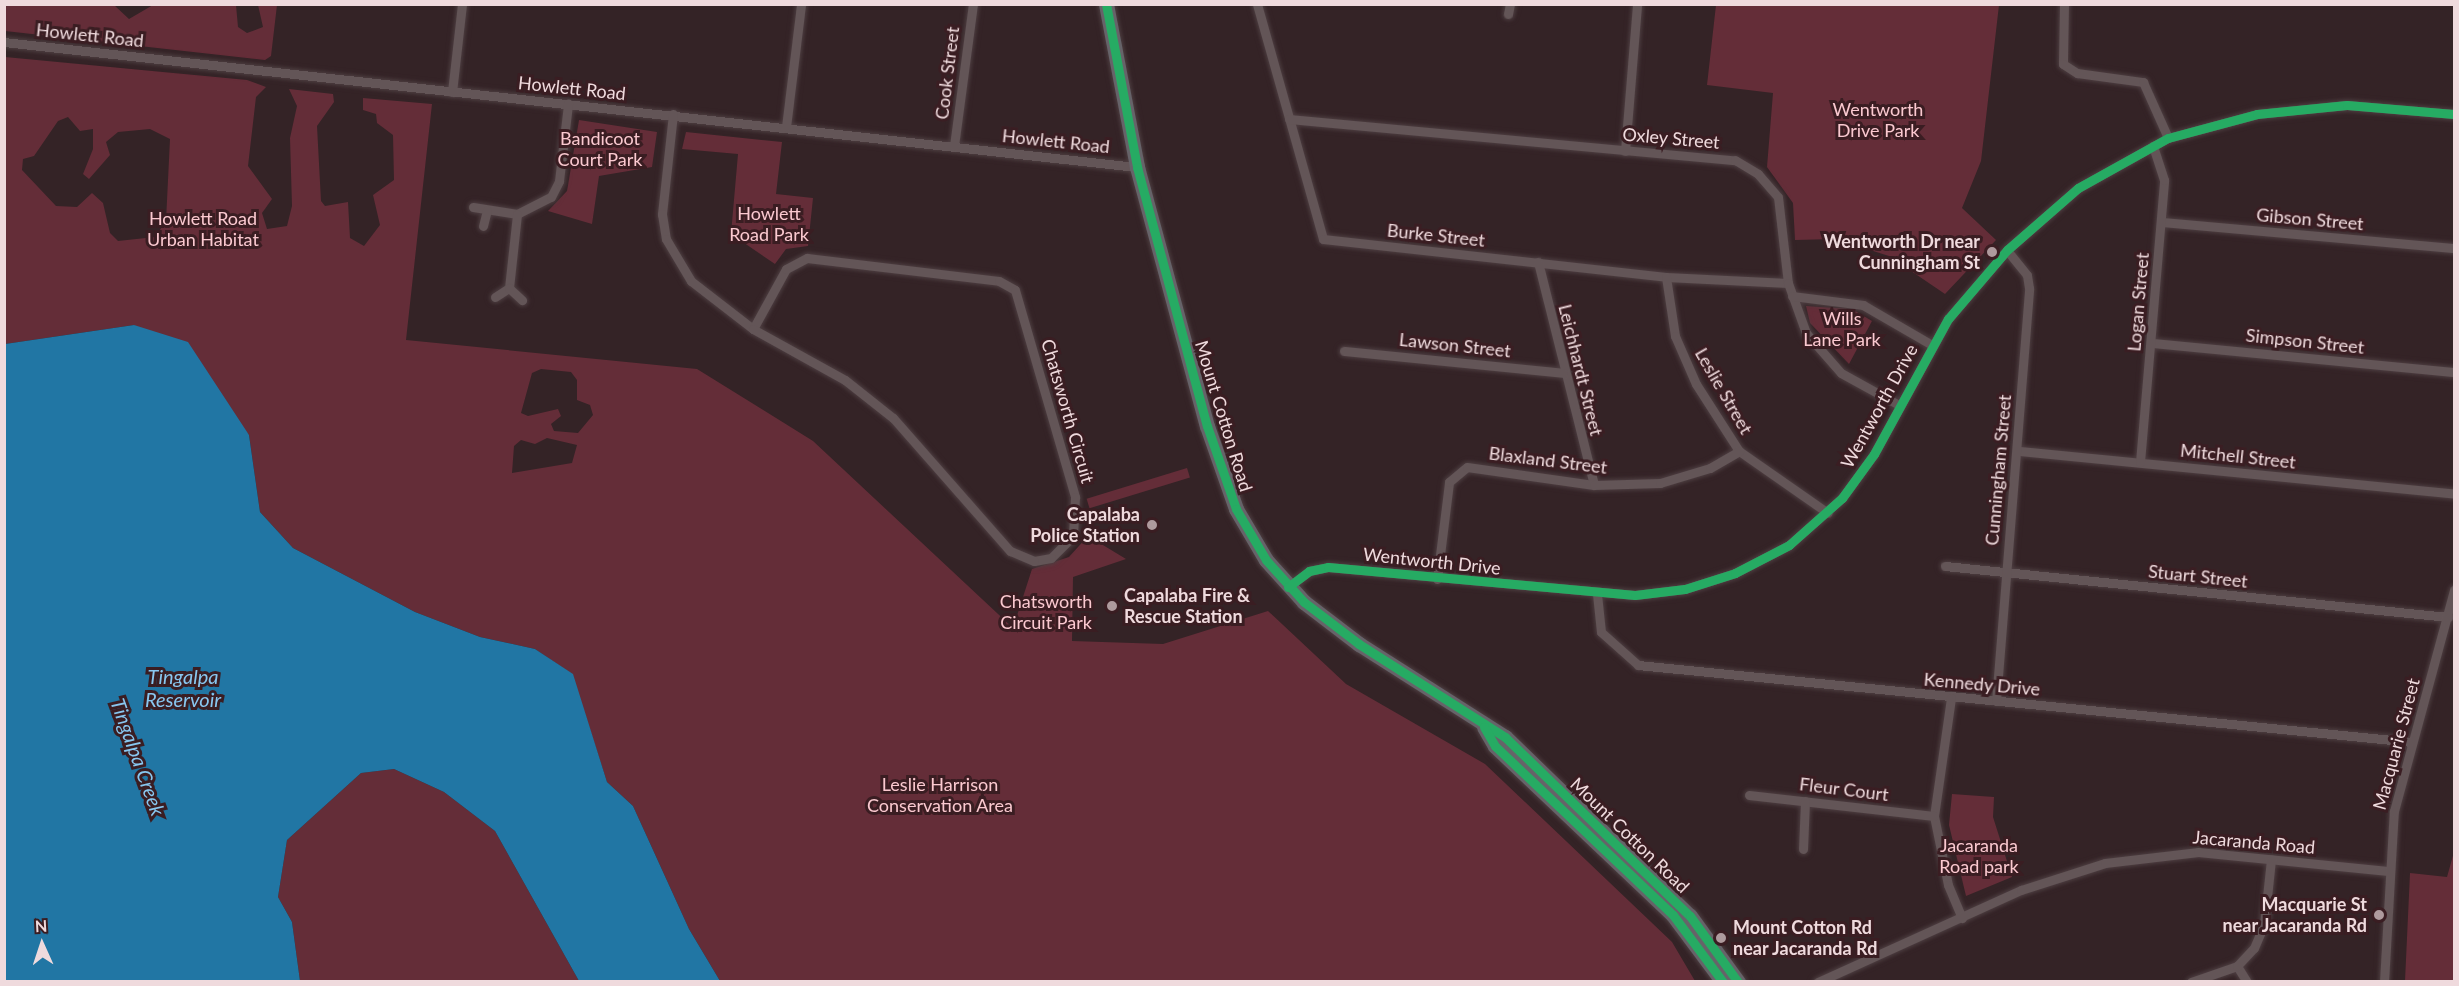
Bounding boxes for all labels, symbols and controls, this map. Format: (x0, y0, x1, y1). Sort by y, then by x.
street label: Howlett Road (35, 19, 145, 51)
street label: Cook Street (931, 25, 963, 121)
street label: Howlett Road (517, 72, 627, 104)
park label: Wentworth Drive Park (1833, 99, 1923, 142)
street label: Oxley Street (1621, 123, 1721, 153)
street label: Howlett Road (1001, 125, 1111, 157)
park label: Bandicoot Court Park (558, 128, 642, 170)
park label: Howlett Road Park (729, 203, 809, 246)
street label: Gibson Street (2256, 204, 2364, 234)
park label: Howlett Road Urban Habitat (147, 208, 259, 250)
street label: Burke Street (1386, 219, 1486, 251)
place label: Wentworth Dr near Cunningham St (1823, 231, 1980, 274)
marker: Wentworth Dr near Cunningham St (1985, 245, 1999, 259)
street label: Logan Street (2123, 252, 2153, 352)
street label: Leichhardt Street (1554, 302, 1608, 438)
park label: Wills Lane Park (1803, 308, 1881, 350)
street label: Simpson Street (2245, 324, 2365, 358)
street label: Lawson Street (1398, 328, 1512, 362)
street label: Chatsworth Circuit (1037, 336, 1099, 486)
street label: Mount Cotton Road (1191, 338, 1257, 494)
street label: Wentworth Drive (1836, 340, 1922, 472)
street label: Leslie Street (1691, 344, 1757, 438)
street label: Cunningham Street (1981, 394, 2015, 546)
street label: Mitchell Street (2179, 439, 2297, 473)
street label: Blaxland Street (1488, 442, 1608, 478)
place label: Capalaba Police Station (1030, 504, 1140, 546)
marker: Capalaba Police Station (1145, 518, 1159, 532)
street label: Wentworth Drive (1362, 543, 1502, 579)
street label: Stuart Street (2147, 560, 2249, 592)
place label: Capalaba Fire & Rescue Station (1124, 585, 1250, 628)
park label: Chatsworth Circuit Park (1000, 591, 1092, 634)
marker: Capalaba Fire & Rescue Station (1105, 599, 1119, 613)
water label: Tingalpa Reservoir (145, 665, 221, 712)
street label: Kennedy Drive (1923, 668, 2041, 700)
street label: Macquarie Street (2368, 676, 2424, 812)
water label: Tingalpa Creek (106, 695, 170, 819)
street label: Mount Cotton Road (1566, 773, 1694, 897)
street label: Fleur Court (1798, 773, 1890, 805)
park label: Leslie Harrison Conservation Area (867, 774, 1013, 816)
street label: Jacaranda Road (2192, 826, 2316, 858)
park label: Jacaranda Road park (1939, 835, 2019, 878)
place label: Macquarie St near Jacaranda Rd (2222, 894, 2367, 936)
marker: Macquarie St near Jacaranda Rd (2372, 908, 2386, 922)
north arrow (12, 914, 72, 974)
text: N (34, 916, 48, 935)
place label: Mount Cotton Rd near Jacaranda Rd (1733, 917, 1878, 960)
marker: Mount Cotton Rd near Jacaranda Rd (1714, 931, 1728, 945)

